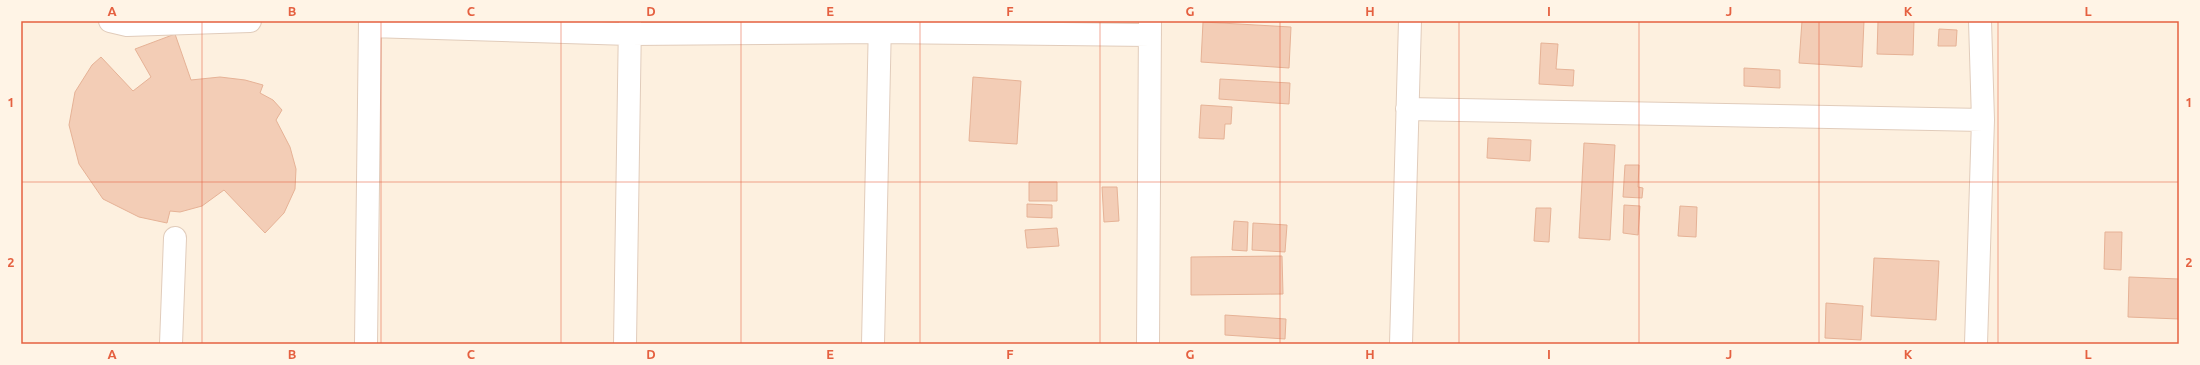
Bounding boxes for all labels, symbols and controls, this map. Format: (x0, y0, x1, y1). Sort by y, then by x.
text: A (107, 4, 117, 18)
text: B (288, 4, 297, 18)
text: C (467, 4, 476, 18)
text: D (646, 4, 656, 18)
text: E (826, 4, 834, 18)
text: F (1006, 4, 1014, 18)
text: G (1186, 4, 1195, 18)
text: H (1365, 4, 1375, 18)
text: I (1547, 4, 1551, 18)
text: J (1726, 4, 1732, 18)
text: K (1904, 4, 1913, 18)
text: L (2084, 4, 2092, 18)
text: 1 (7, 95, 15, 109)
text: 1 (2185, 95, 2193, 109)
text: 2 (7, 255, 15, 269)
text: 2 (2185, 255, 2193, 269)
text: A (107, 347, 117, 361)
text: B (288, 347, 297, 361)
text: C (467, 347, 476, 361)
text: D (646, 347, 656, 361)
text: E (826, 347, 834, 361)
text: F (1006, 347, 1014, 361)
text: G (1186, 347, 1195, 361)
text: H (1365, 347, 1375, 361)
text: I (1547, 347, 1551, 361)
text: J (1726, 347, 1732, 361)
text: K (1904, 347, 1913, 361)
text: L (2084, 347, 2092, 361)

